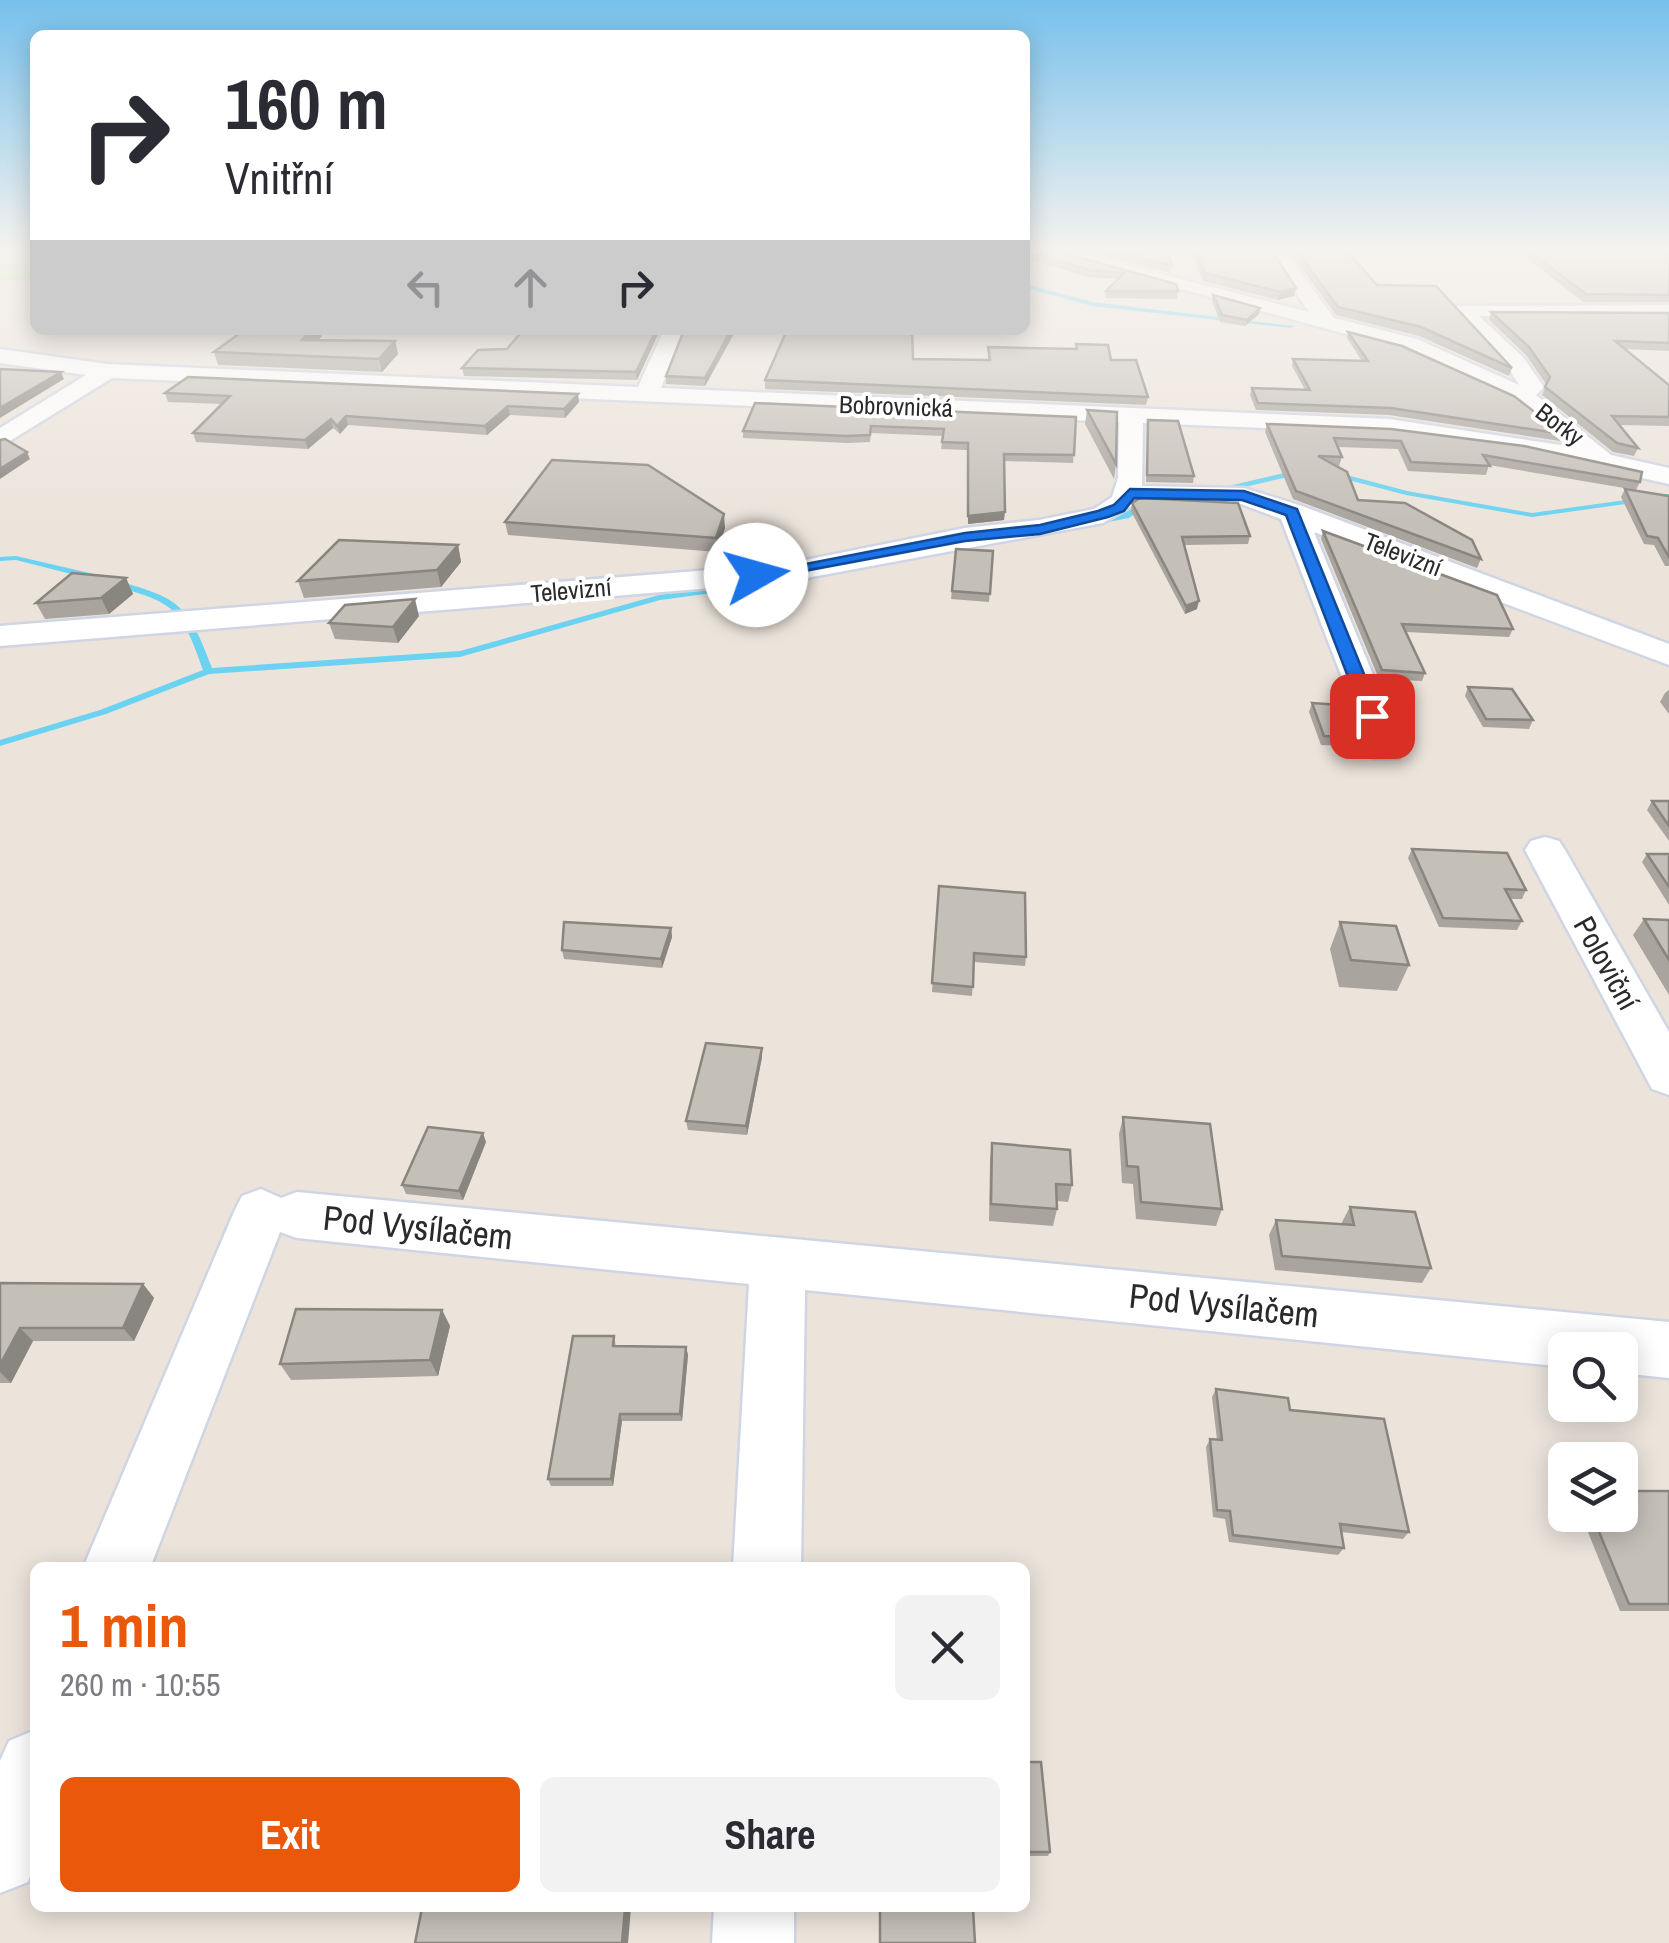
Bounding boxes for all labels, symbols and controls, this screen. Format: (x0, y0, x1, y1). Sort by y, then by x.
text: 160 m (225, 57, 388, 151)
icon: right (60, 70, 190, 200)
text: Vnitřní (225, 147, 334, 208)
icon: left (398, 260, 453, 315)
icon: ahead (503, 260, 558, 315)
icon: right (608, 260, 663, 315)
street label: Bobrovnická (838, 387, 954, 425)
street label: Borky (1529, 395, 1592, 454)
position arrow (704, 523, 808, 627)
street label: Televizní (1359, 524, 1447, 584)
street label: Televizní (529, 570, 613, 610)
pin (1330, 674, 1415, 759)
icon: arrive (1345, 689, 1400, 744)
street label: Poloviční (1565, 909, 1649, 1017)
street label: Pod Vysílačem (321, 1194, 515, 1260)
street label: Pod Vysílačem (1127, 1272, 1321, 1338)
map controls (1548, 1332, 1638, 1532)
button: search (1548, 1332, 1638, 1422)
button: layers (1548, 1442, 1638, 1532)
text: 1 min (60, 1585, 189, 1666)
button: close (895, 1595, 1000, 1700)
text: 260 m · 10:55 (60, 1663, 220, 1706)
button: Exit (60, 1777, 520, 1892)
button: Share (540, 1777, 1000, 1892)

